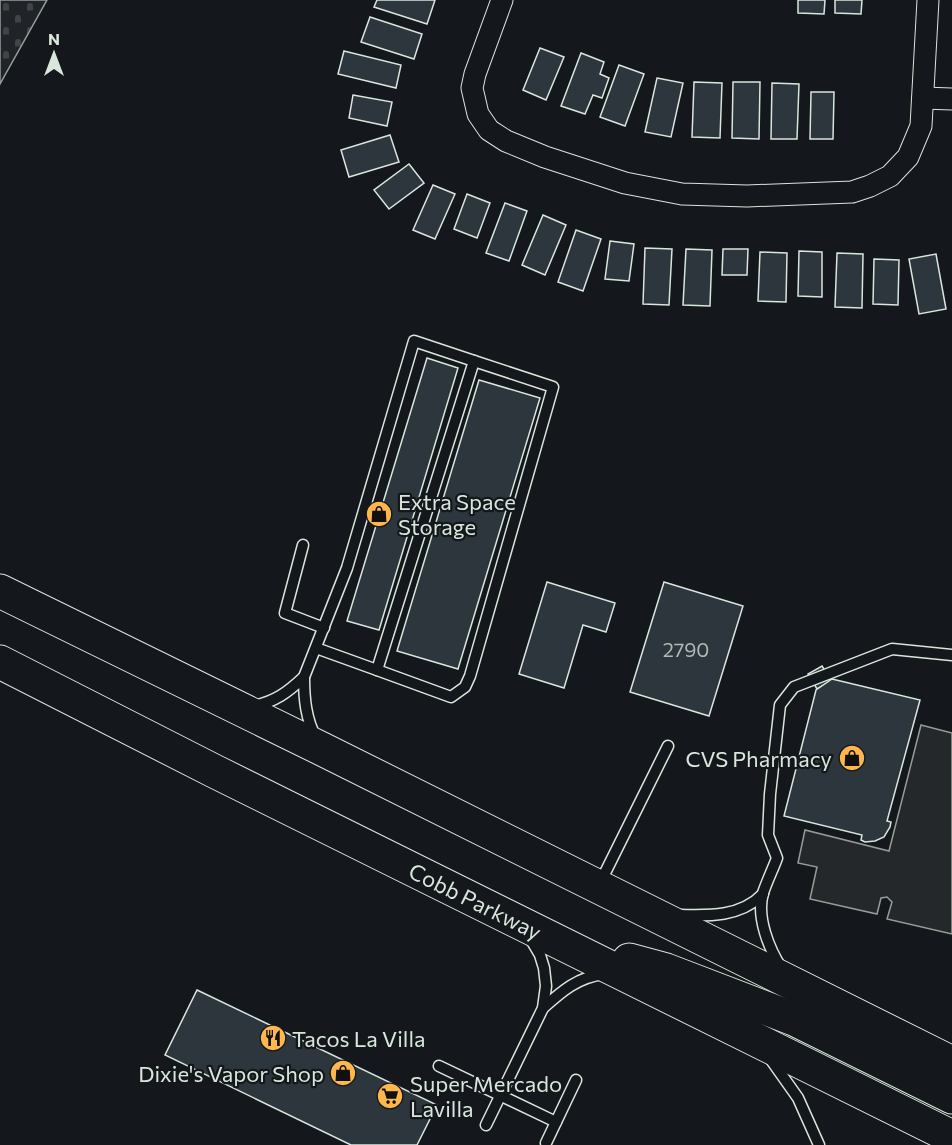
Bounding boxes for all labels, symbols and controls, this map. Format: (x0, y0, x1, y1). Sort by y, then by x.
north arrow (24, 24, 84, 84)
text: N (48, 29, 60, 48)
place label: Extra Space Storage (398, 488, 516, 540)
shop icon: Extra Space Storage (364, 499, 394, 529)
house number: 2790 (663, 637, 709, 661)
shop icon: CVS Pharmacy (837, 743, 867, 773)
place label: CVS Pharmacy (685, 745, 832, 772)
street label: Cobb Parkway (405, 856, 546, 945)
restaurant icon: Tacos La Villa (258, 1023, 288, 1053)
place label: Tacos La Villa (292, 1025, 426, 1052)
shop icon: Dixie's Vapor Shop (328, 1058, 358, 1088)
place label: Dixie's Vapor Shop (138, 1060, 324, 1087)
place label: Super Mercado Lavilla (410, 1070, 562, 1122)
supermarket icon: Super Mercado Lavilla (375, 1081, 405, 1111)

